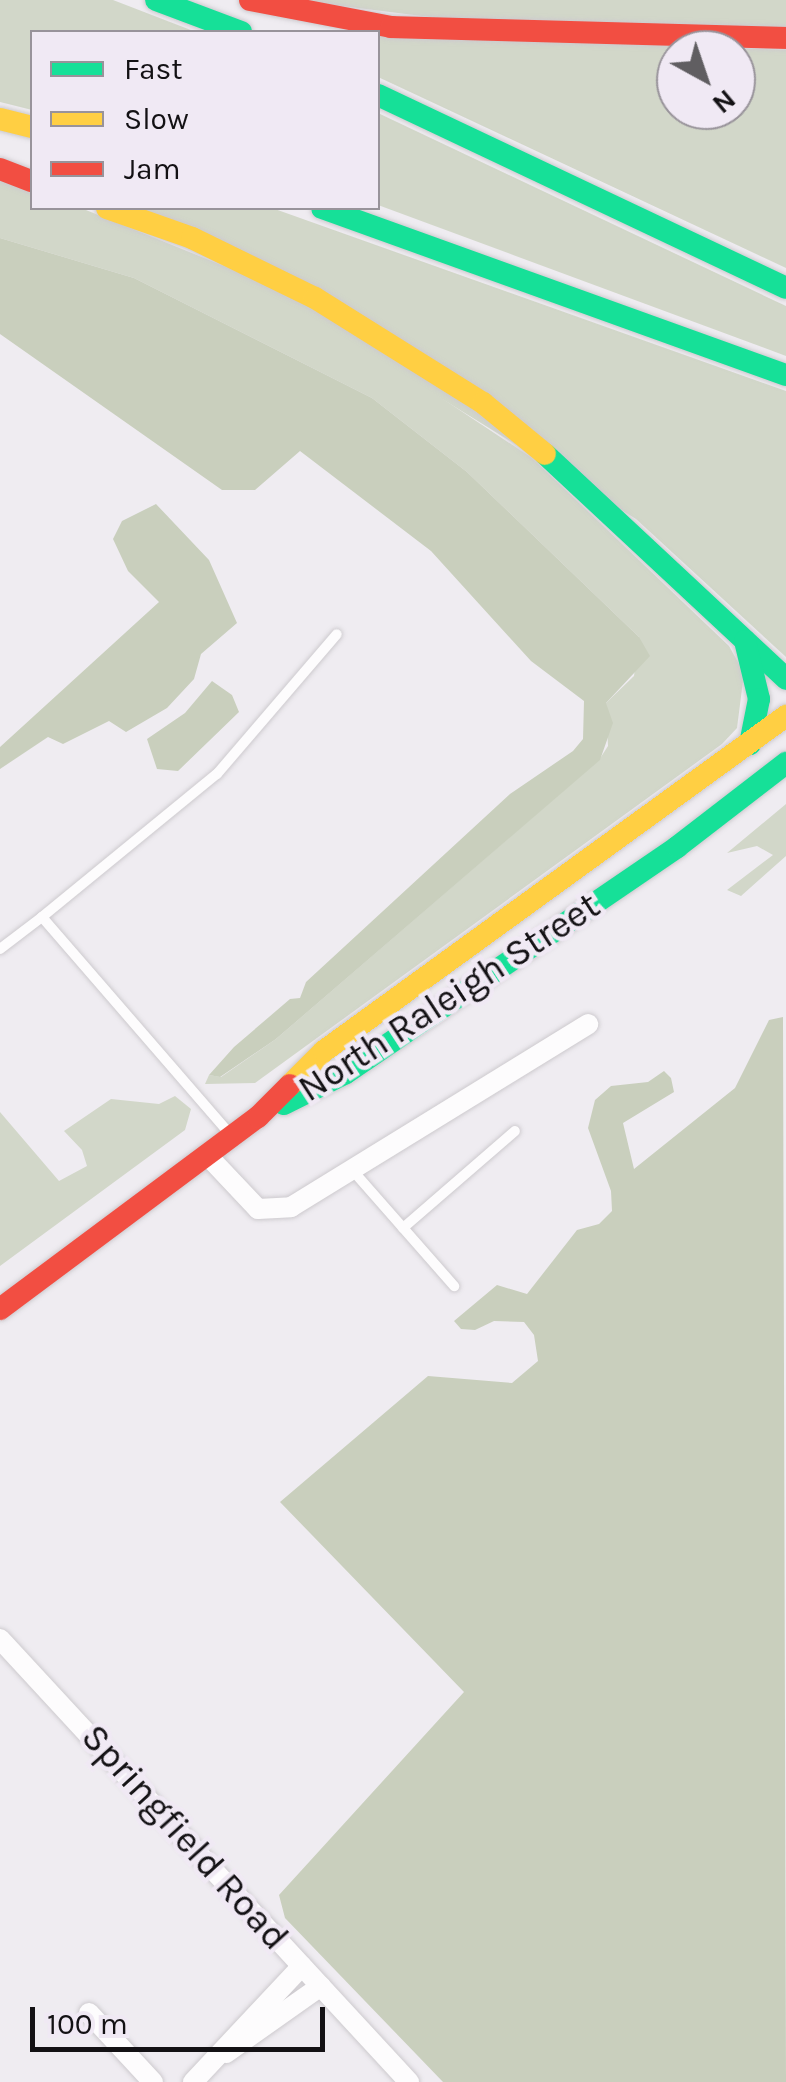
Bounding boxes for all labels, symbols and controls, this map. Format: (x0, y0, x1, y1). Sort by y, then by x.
legend (30, 30, 380, 210)
north arrow (656, 30, 756, 130)
text: Fast (124, 51, 183, 87)
text: N (706, 83, 743, 121)
text: Slow (124, 101, 189, 137)
text: Jam (124, 151, 181, 187)
street label: North Raleigh Street (290, 883, 608, 1111)
street label: Springfield Road (72, 1715, 298, 1959)
scale bar (35, 1987, 330, 2049)
text: 100 m (47, 2006, 128, 2042)

